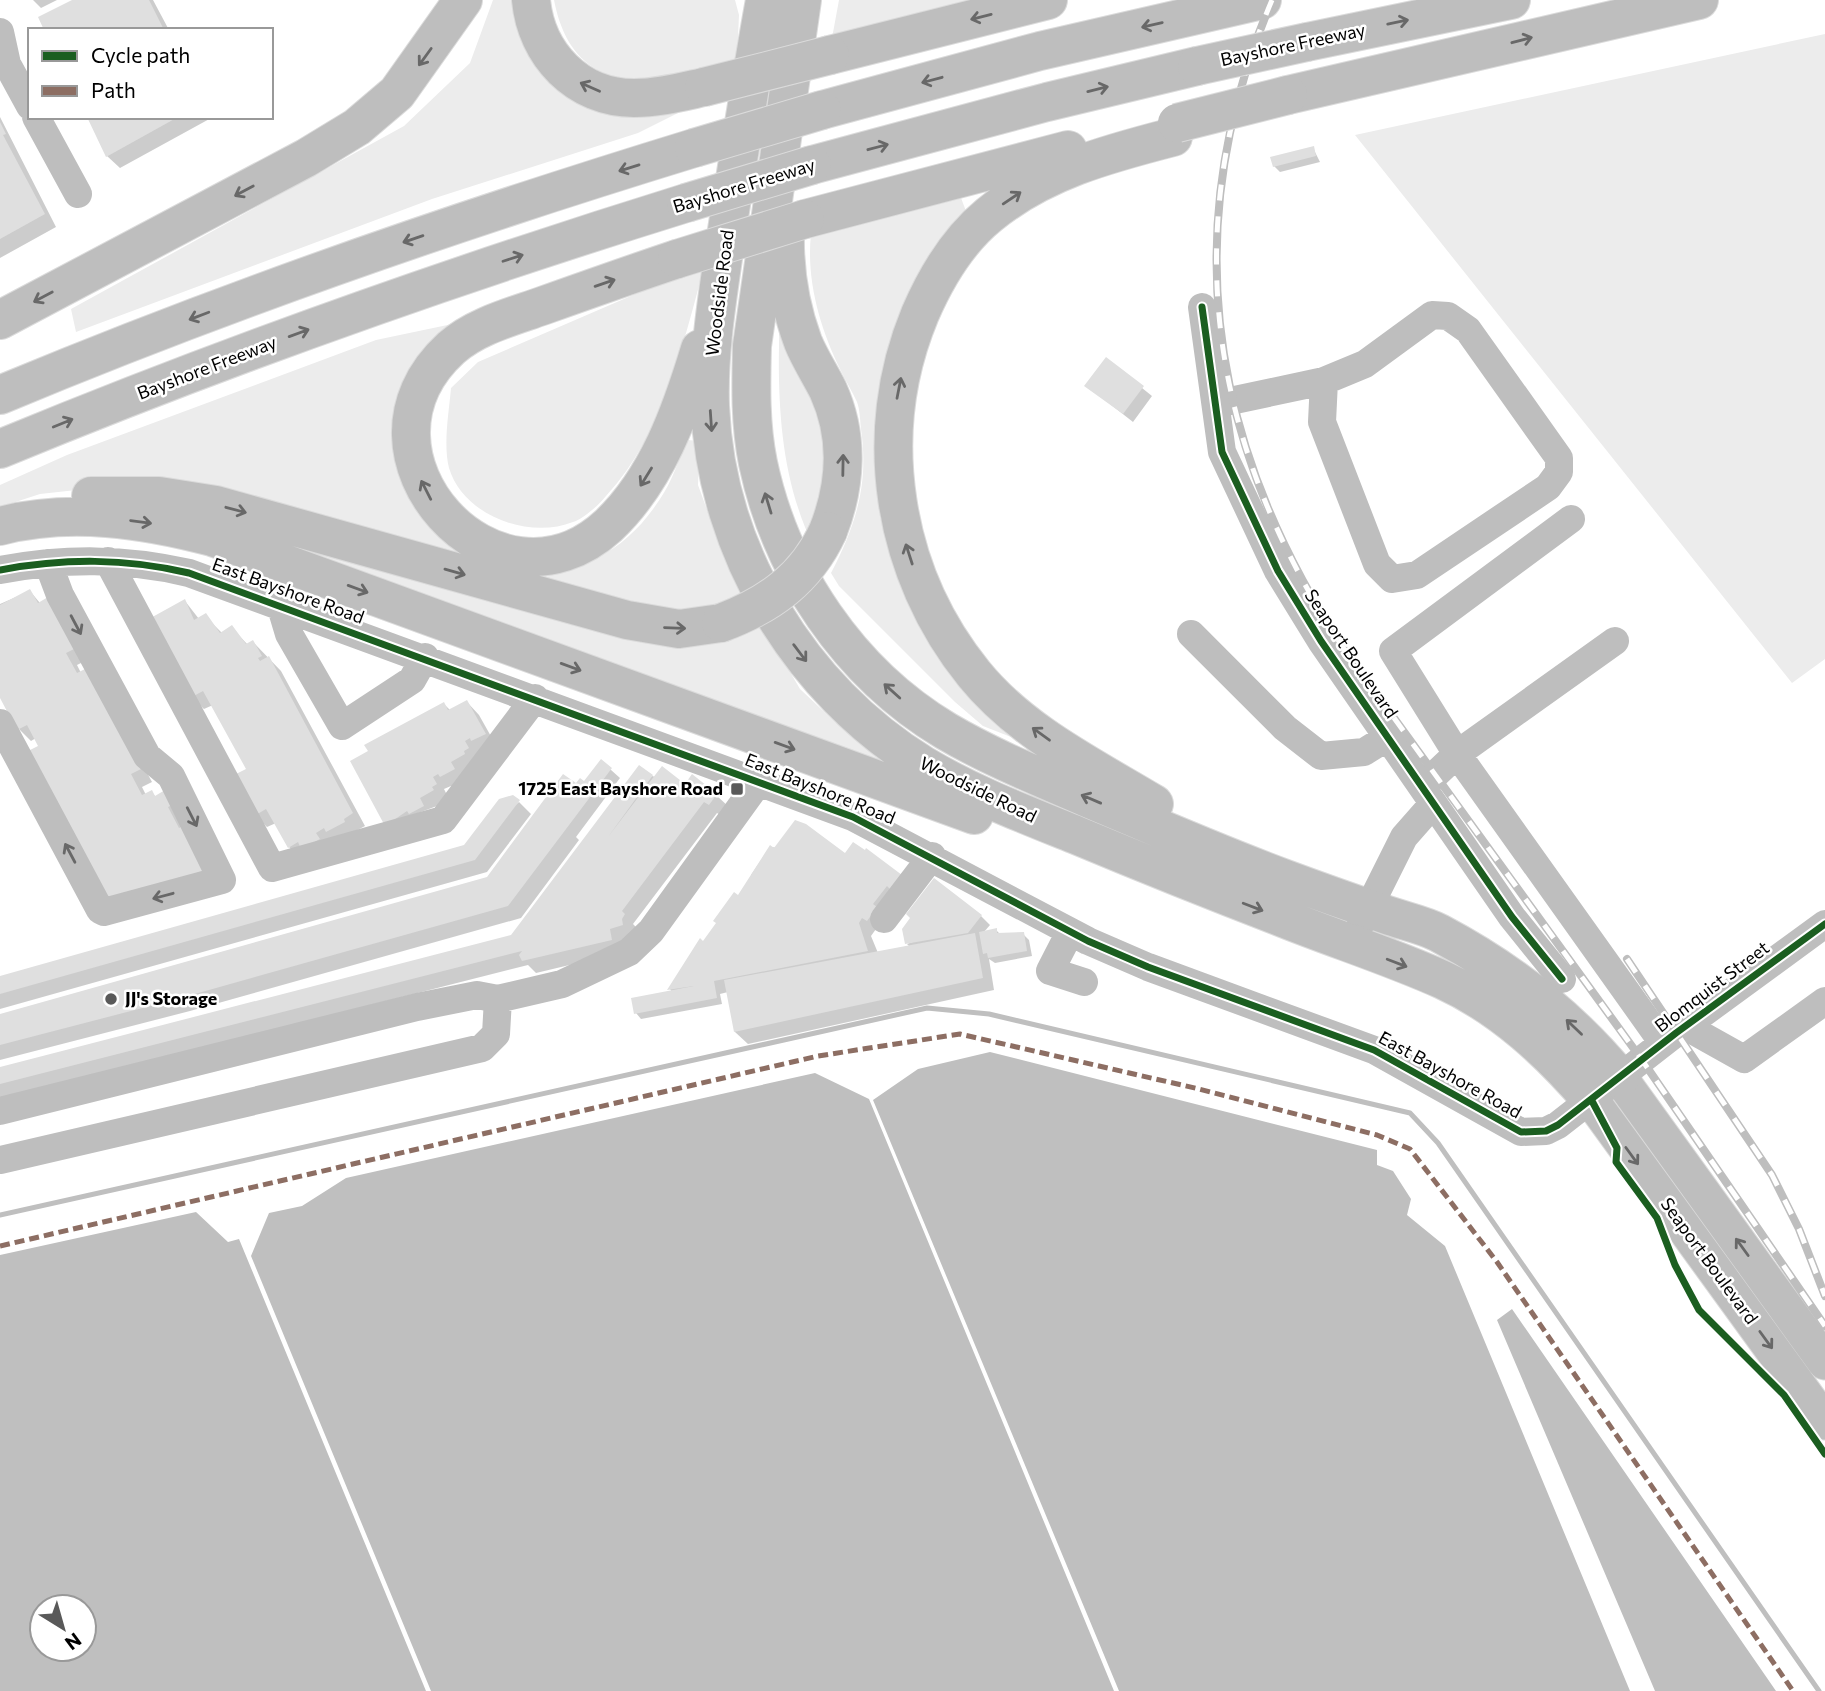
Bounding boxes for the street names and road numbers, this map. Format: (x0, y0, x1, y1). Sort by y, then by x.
street label: Bayshore Freeway (1218, 18, 1367, 70)
street label: Bayshore Freeway (670, 153, 817, 217)
street label: Woodside Road (700, 228, 738, 357)
street label: Bayshore Freeway (134, 330, 279, 404)
street label: East Bayshore Road (209, 552, 367, 628)
street label: Seaport Boulevard (1301, 585, 1403, 722)
street label: East Bayshore Road (742, 748, 899, 828)
street label: Woodside Road (916, 751, 1040, 827)
street label: Blomquist Street (1650, 936, 1773, 1036)
street label: East Bayshore Road (1375, 1026, 1526, 1123)
street label: Seaport Boulevard (1657, 1193, 1763, 1328)

